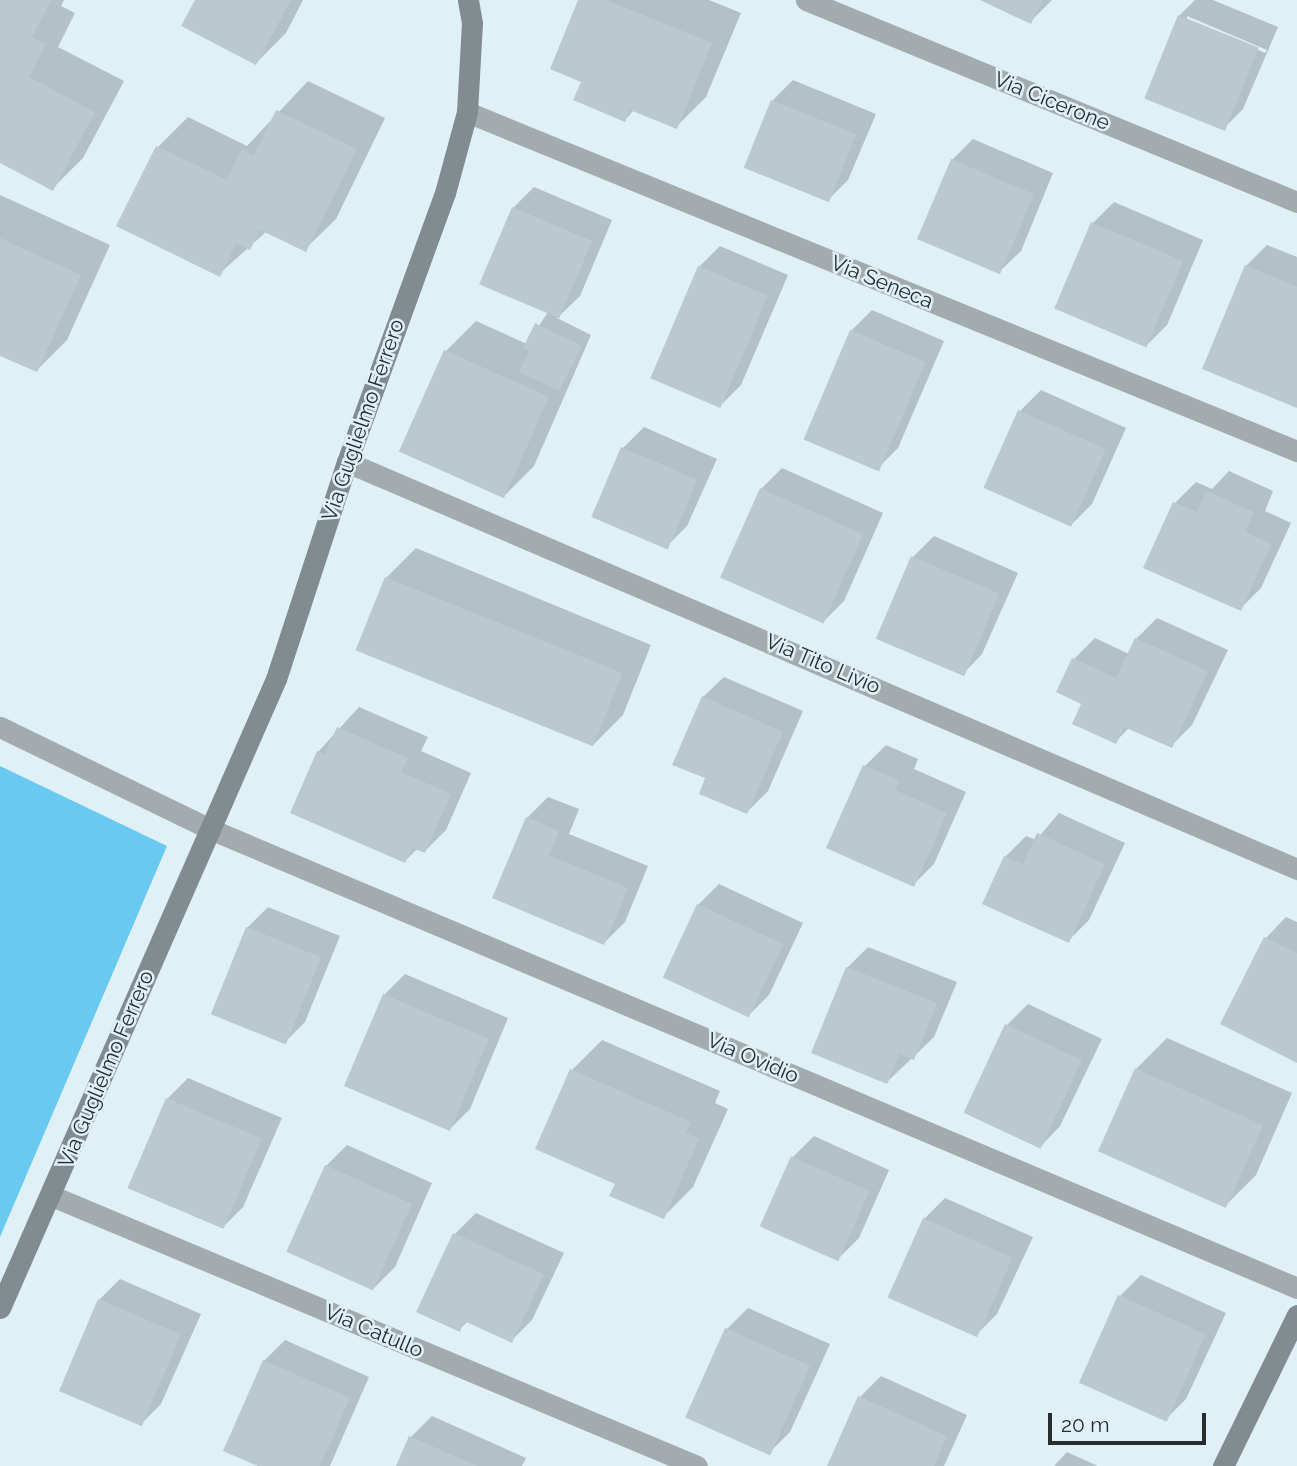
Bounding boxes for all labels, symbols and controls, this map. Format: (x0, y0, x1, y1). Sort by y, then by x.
street label: Via Cicerone (991, 66, 1113, 136)
street label: Via Seneca (827, 250, 937, 314)
street label: Via Guglielmo Ferrero (317, 316, 409, 524)
street label: Via Tito Livio (762, 628, 884, 700)
street label: Via Guglielmo Ferrero (53, 967, 159, 1171)
street label: Via Ovidio (703, 1027, 803, 1089)
street label: Via Catullo (321, 1299, 427, 1363)
scale bar (1052, 1400, 1210, 1444)
text: 20 m (1061, 1412, 1109, 1437)

